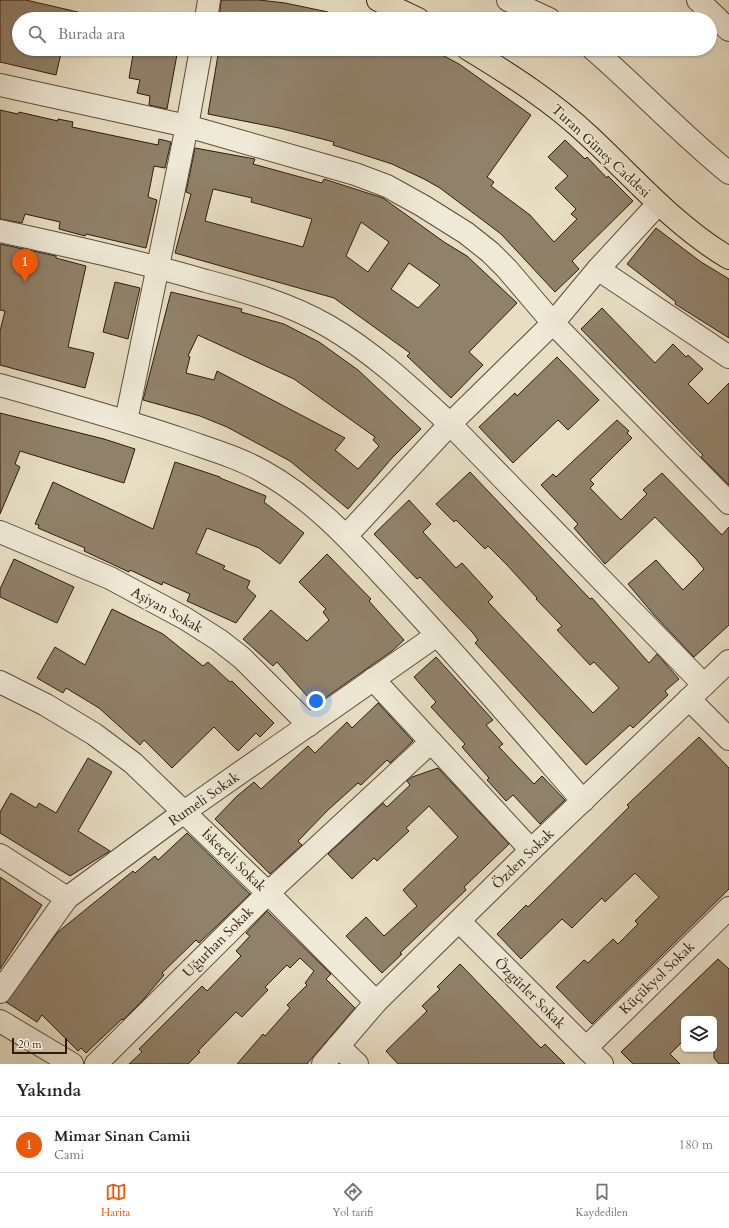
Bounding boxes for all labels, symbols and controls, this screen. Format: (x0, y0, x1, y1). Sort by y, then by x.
search box (12, 12, 717, 56)
icon: search (26, 23, 48, 45)
text: Burada ara (58, 24, 125, 44)
street label: Turan Güneş Caddesi (547, 100, 655, 202)
pin: 1 (12, 249, 38, 282)
street label: Aşiyan Sokak (128, 582, 207, 638)
your location (306, 691, 326, 711)
street label: Rumeli Sokak (165, 767, 244, 830)
street label: İskeçeli Sokak (198, 824, 271, 896)
street label: Özden Sokak (488, 824, 559, 893)
street label: Uğurhan Sokak (178, 902, 258, 982)
street label: Küçükyol Sokak (615, 937, 699, 1019)
street label: Özgürler Sokak (490, 953, 570, 1033)
map controls (681, 1016, 717, 1052)
button: layers (681, 1016, 717, 1052)
scale bar (12, 1036, 67, 1055)
text: 20 m (18, 1037, 42, 1052)
text: Yakında (16, 1079, 81, 1102)
text: Mimar Sinan Camii (54, 1126, 191, 1146)
text: 1 (26, 1136, 32, 1154)
text: 180 m (679, 1136, 713, 1154)
text: Cami (54, 1146, 84, 1164)
tab: Harita (101, 1181, 130, 1220)
tab: Yol tarifi (332, 1181, 374, 1220)
tab: Kaydedilen (575, 1181, 628, 1220)

